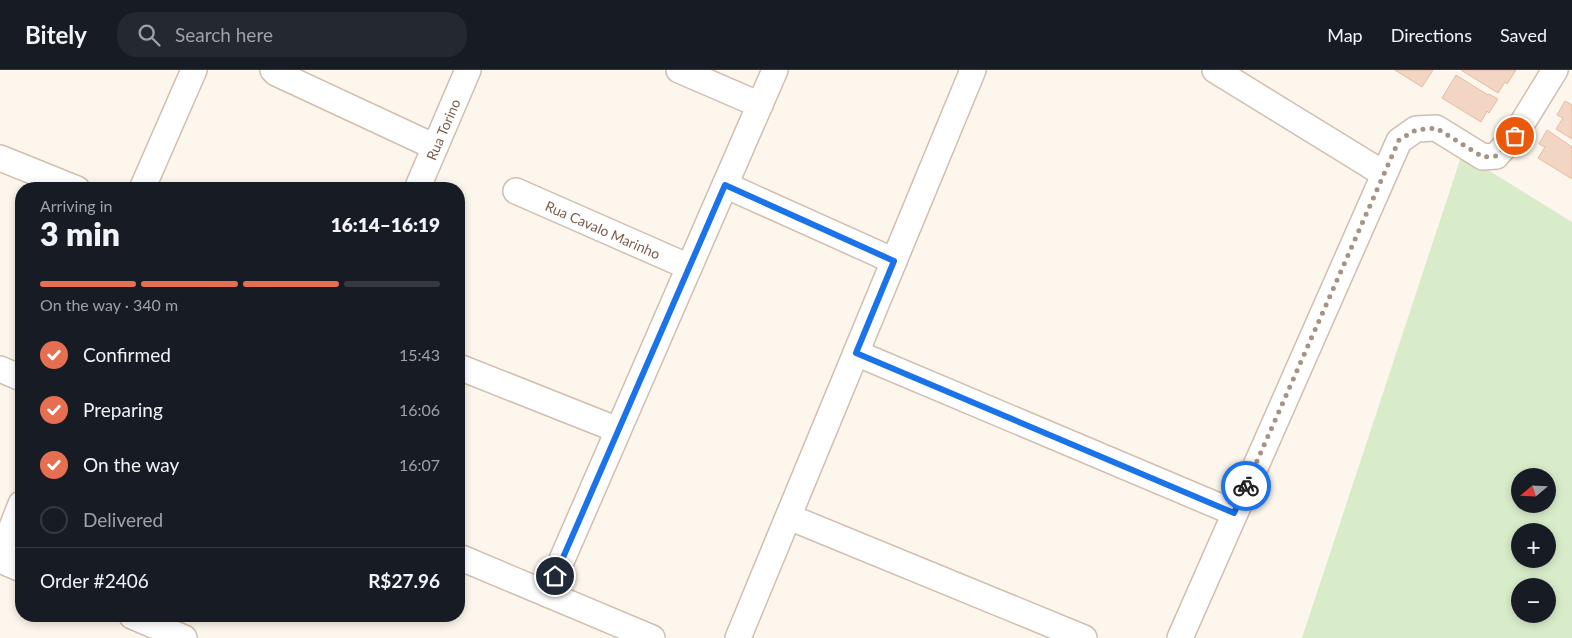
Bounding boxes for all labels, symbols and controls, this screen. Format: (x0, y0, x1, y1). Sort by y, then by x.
search box (117, 12, 467, 57)
text: Bitely (25, 20, 87, 49)
icon: search (135, 21, 163, 49)
text: Search here (175, 23, 273, 46)
text: Map (1327, 24, 1363, 46)
text: Directions (1391, 24, 1472, 46)
text: Saved (1500, 24, 1547, 46)
street label: Rua Torino (422, 96, 463, 163)
pin (1494, 115, 1536, 157)
icon: bag (1501, 122, 1529, 150)
text: Arriving in (40, 196, 113, 215)
street label: Rua Cavalo Marinho (543, 197, 663, 262)
text: 16:14–16:19 (331, 213, 440, 236)
text: 3 min (40, 214, 120, 253)
text: On the way · 340 m (40, 295, 178, 314)
icon: check (40, 341, 68, 369)
text: Confirmed (83, 343, 171, 366)
text: 15:43 (399, 345, 440, 364)
icon: check (40, 396, 68, 424)
text: Preparing (83, 398, 163, 421)
text: 16:06 (399, 400, 440, 419)
icon: check (40, 451, 68, 479)
text: On the way (83, 453, 179, 476)
text: 16:07 (399, 455, 440, 474)
courier (1221, 461, 1271, 511)
north arrow (1511, 468, 1556, 512)
map controls (1511, 468, 1556, 623)
icon: bike (1232, 472, 1260, 500)
text: Delivered (83, 508, 163, 531)
button: + (1511, 523, 1556, 568)
pin (534, 555, 576, 597)
icon: home (541, 562, 569, 590)
text: Order #2406 (40, 569, 149, 592)
text: R$27.96 (368, 569, 440, 592)
button: − (1511, 578, 1556, 623)

